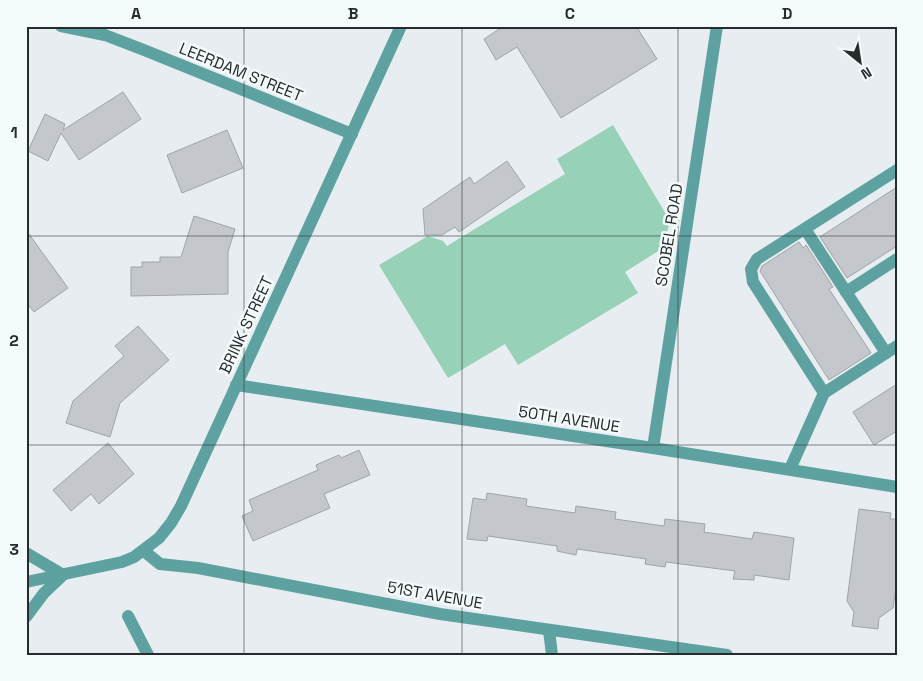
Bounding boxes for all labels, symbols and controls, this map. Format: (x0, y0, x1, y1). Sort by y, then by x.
text: A (131, 3, 141, 24)
text: B (348, 3, 358, 24)
text: C (565, 3, 575, 24)
text: D (782, 3, 792, 24)
street label: LEERDAM STREET (176, 38, 306, 106)
north arrow (836, 38, 886, 88)
text: N (858, 63, 875, 83)
text: 1 (10, 122, 18, 143)
street label: SCOBEL ROAD (651, 182, 687, 288)
street label: BRINK STREET (214, 273, 278, 377)
text: 2 (9, 330, 19, 351)
street label: 50TH AVENUE (517, 401, 621, 437)
text: 3 (9, 539, 19, 560)
street label: 51ST AVENUE (386, 576, 484, 614)

